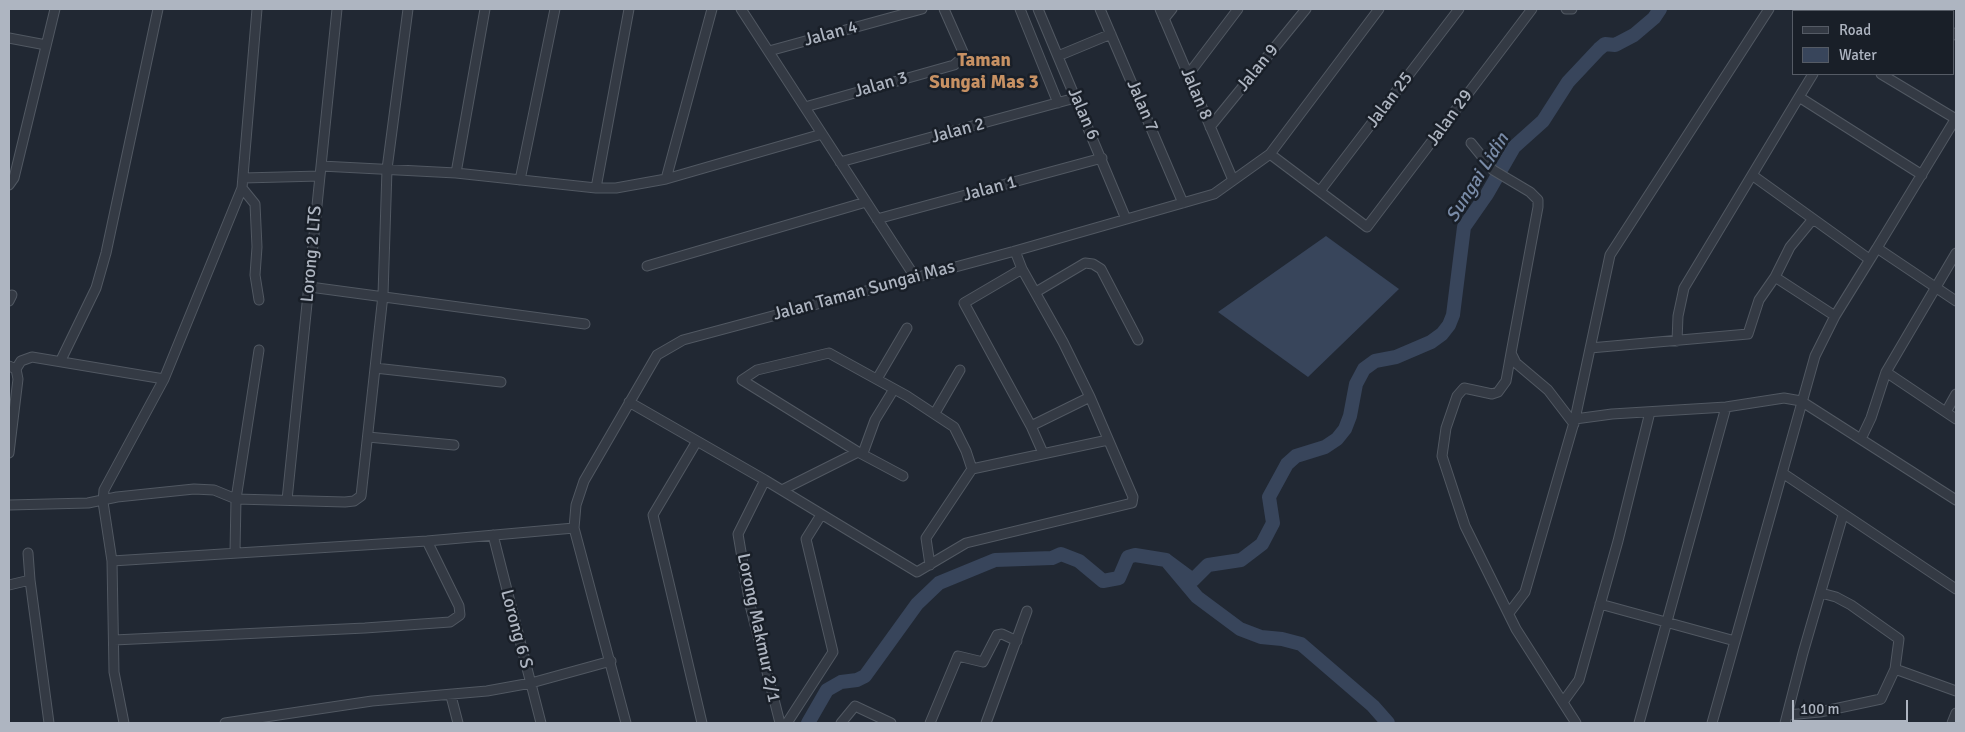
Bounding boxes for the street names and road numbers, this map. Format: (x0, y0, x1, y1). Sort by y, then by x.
street label: Jalan 4 (802, 16, 860, 52)
street label: Jalan 9 (1232, 40, 1284, 96)
street label: Jalan 8 (1175, 65, 1217, 123)
street label: Jalan 3 (852, 67, 910, 103)
street label: Jalan 25 (1362, 68, 1418, 132)
street label: Jalan 7 (1121, 77, 1163, 135)
street label: Jalan 6 (1062, 85, 1104, 143)
street label: Jalan 29 (1422, 86, 1478, 150)
street label: Jalan 2 (929, 113, 987, 149)
street label: Jalan 1 (961, 171, 1019, 207)
street label: Lorong 2 LTS (297, 205, 327, 303)
street label: Jalan Taman Sungai Mas (771, 256, 957, 326)
street label: Lorong Makmur 2/1 (732, 552, 784, 704)
street label: Lorong 6 S (495, 587, 537, 671)

